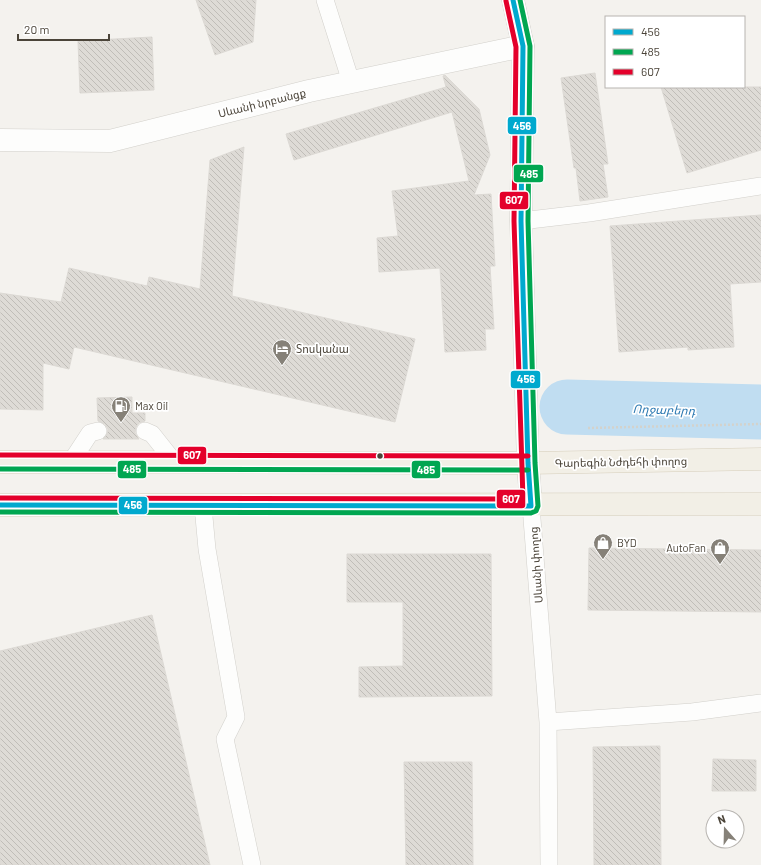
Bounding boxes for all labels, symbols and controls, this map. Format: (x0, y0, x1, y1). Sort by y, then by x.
scale bar (18, 16, 109, 42)
legend (605, 16, 745, 88)
text: 20 m (24, 22, 50, 36)
text: 456 (641, 24, 660, 38)
text: 485 (641, 44, 660, 58)
text: 607 (641, 64, 660, 78)
street label: Սևանի նրբանցք (217, 85, 307, 121)
line badge: 456 (507, 116, 537, 135)
text: 456 (513, 119, 531, 132)
line badge: 485 (513, 164, 544, 183)
text: 485 (520, 167, 538, 180)
line badge: 607 (499, 191, 529, 210)
text: 607 (505, 193, 523, 206)
hotel icon: Տոսկանա (271, 338, 293, 366)
place label: Տոսկանա (296, 342, 349, 356)
line badge: 456 (510, 370, 541, 389)
text: 456 (517, 372, 535, 385)
fuel station icon: Max Oil (110, 395, 132, 423)
place label: Max Oil (135, 399, 168, 412)
water label: Ողջաբերդ (632, 401, 696, 418)
line badge: 607 (177, 446, 207, 465)
text: 607 (183, 448, 201, 461)
unlabelled marker (375, 451, 385, 461)
street label: Գարեգին Նժդեհի փողոց (555, 454, 687, 470)
line badge: 485 (117, 460, 147, 479)
line badge: 485 (411, 460, 441, 479)
text: 485 (123, 462, 141, 475)
text: 485 (417, 463, 435, 476)
line badge: 607 (496, 489, 526, 509)
text: 607 (502, 492, 520, 505)
line badge: 456 (118, 496, 148, 515)
text: 456 (124, 498, 142, 511)
street label: Սևանի փողոց (526, 526, 546, 604)
shop icon: BYD (592, 532, 614, 560)
place label: BYD (617, 536, 637, 549)
shop icon: AutoFan (709, 537, 731, 565)
place label: AutoFan (666, 541, 706, 554)
north arrow (705, 809, 745, 849)
text: N (716, 812, 727, 826)

